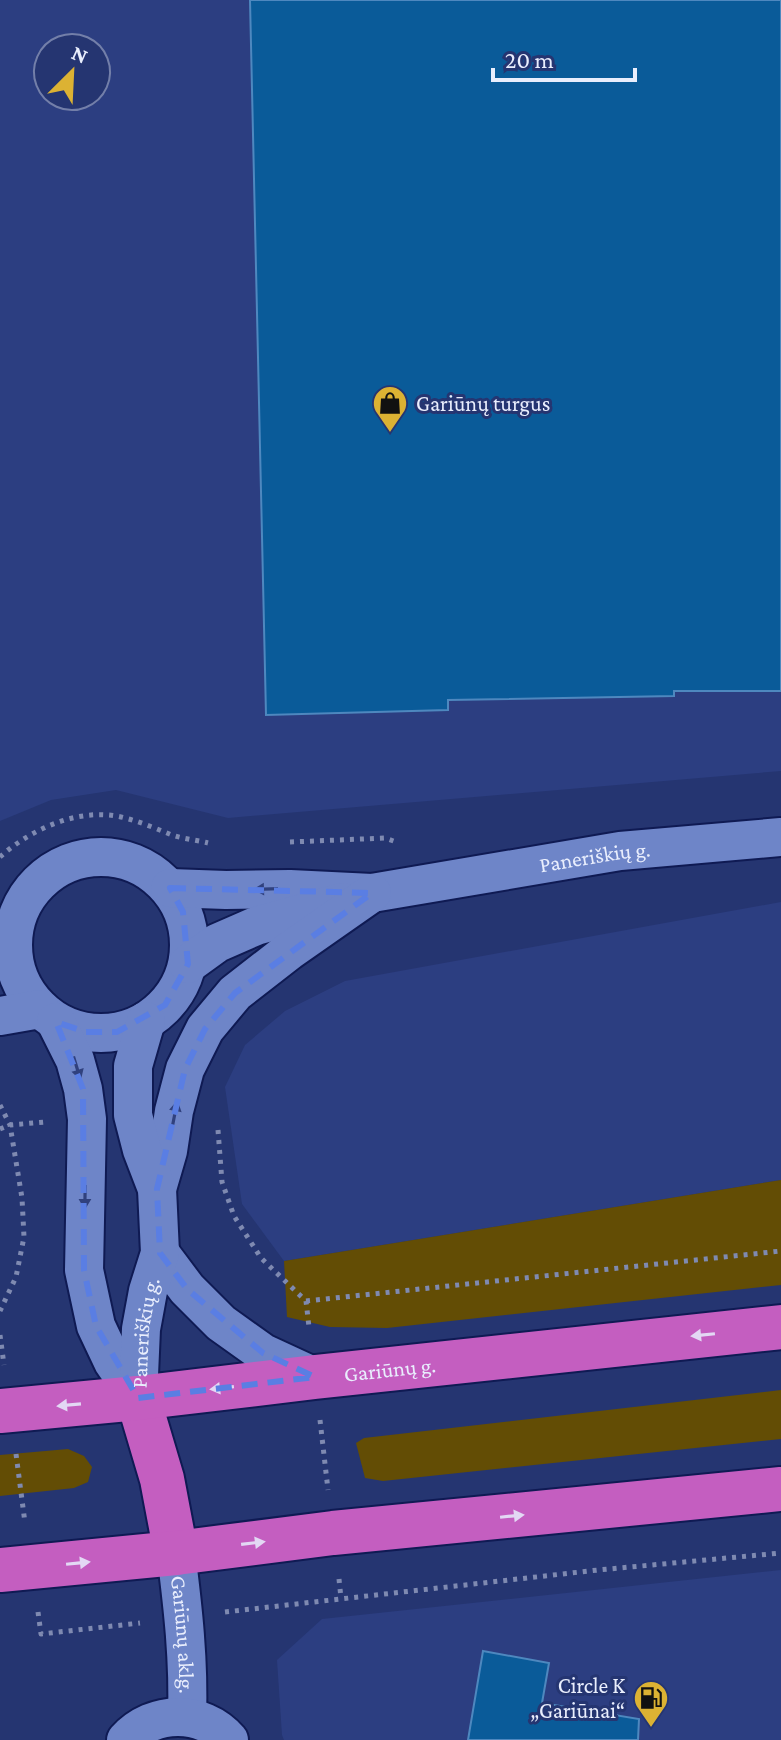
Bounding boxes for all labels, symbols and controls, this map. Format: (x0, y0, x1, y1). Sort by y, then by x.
north arrow (32, 32, 112, 112)
scale bar (493, 32, 635, 82)
text: N (68, 40, 92, 69)
text: 20 m (505, 46, 554, 73)
shop icon: Gariūnų turgus (371, 384, 409, 434)
place label: Gariūnų turgus (416, 391, 550, 416)
street label: Paneriškių g. (537, 836, 651, 877)
one-way arrow (253, 883, 278, 896)
one-way arrow (71, 1057, 84, 1081)
one-way arrow (169, 1101, 181, 1126)
one-way arrow (79, 1185, 91, 1210)
street label: Paneriškių g. (126, 1274, 164, 1389)
one-way arrow (691, 1329, 716, 1342)
street label: Gariūnų g. (342, 1352, 437, 1386)
one-way arrow (209, 1382, 234, 1395)
one-way arrow (56, 1398, 81, 1411)
one-way arrow (500, 1509, 525, 1522)
one-way arrow (241, 1536, 266, 1549)
one-way arrow (66, 1556, 91, 1569)
street label: Gariūnų aklg. (166, 1574, 200, 1694)
place label: Circle K „Gariūnai“ (530, 1673, 625, 1723)
fuel station icon: Circle K „Gariūnai“ (632, 1679, 670, 1729)

